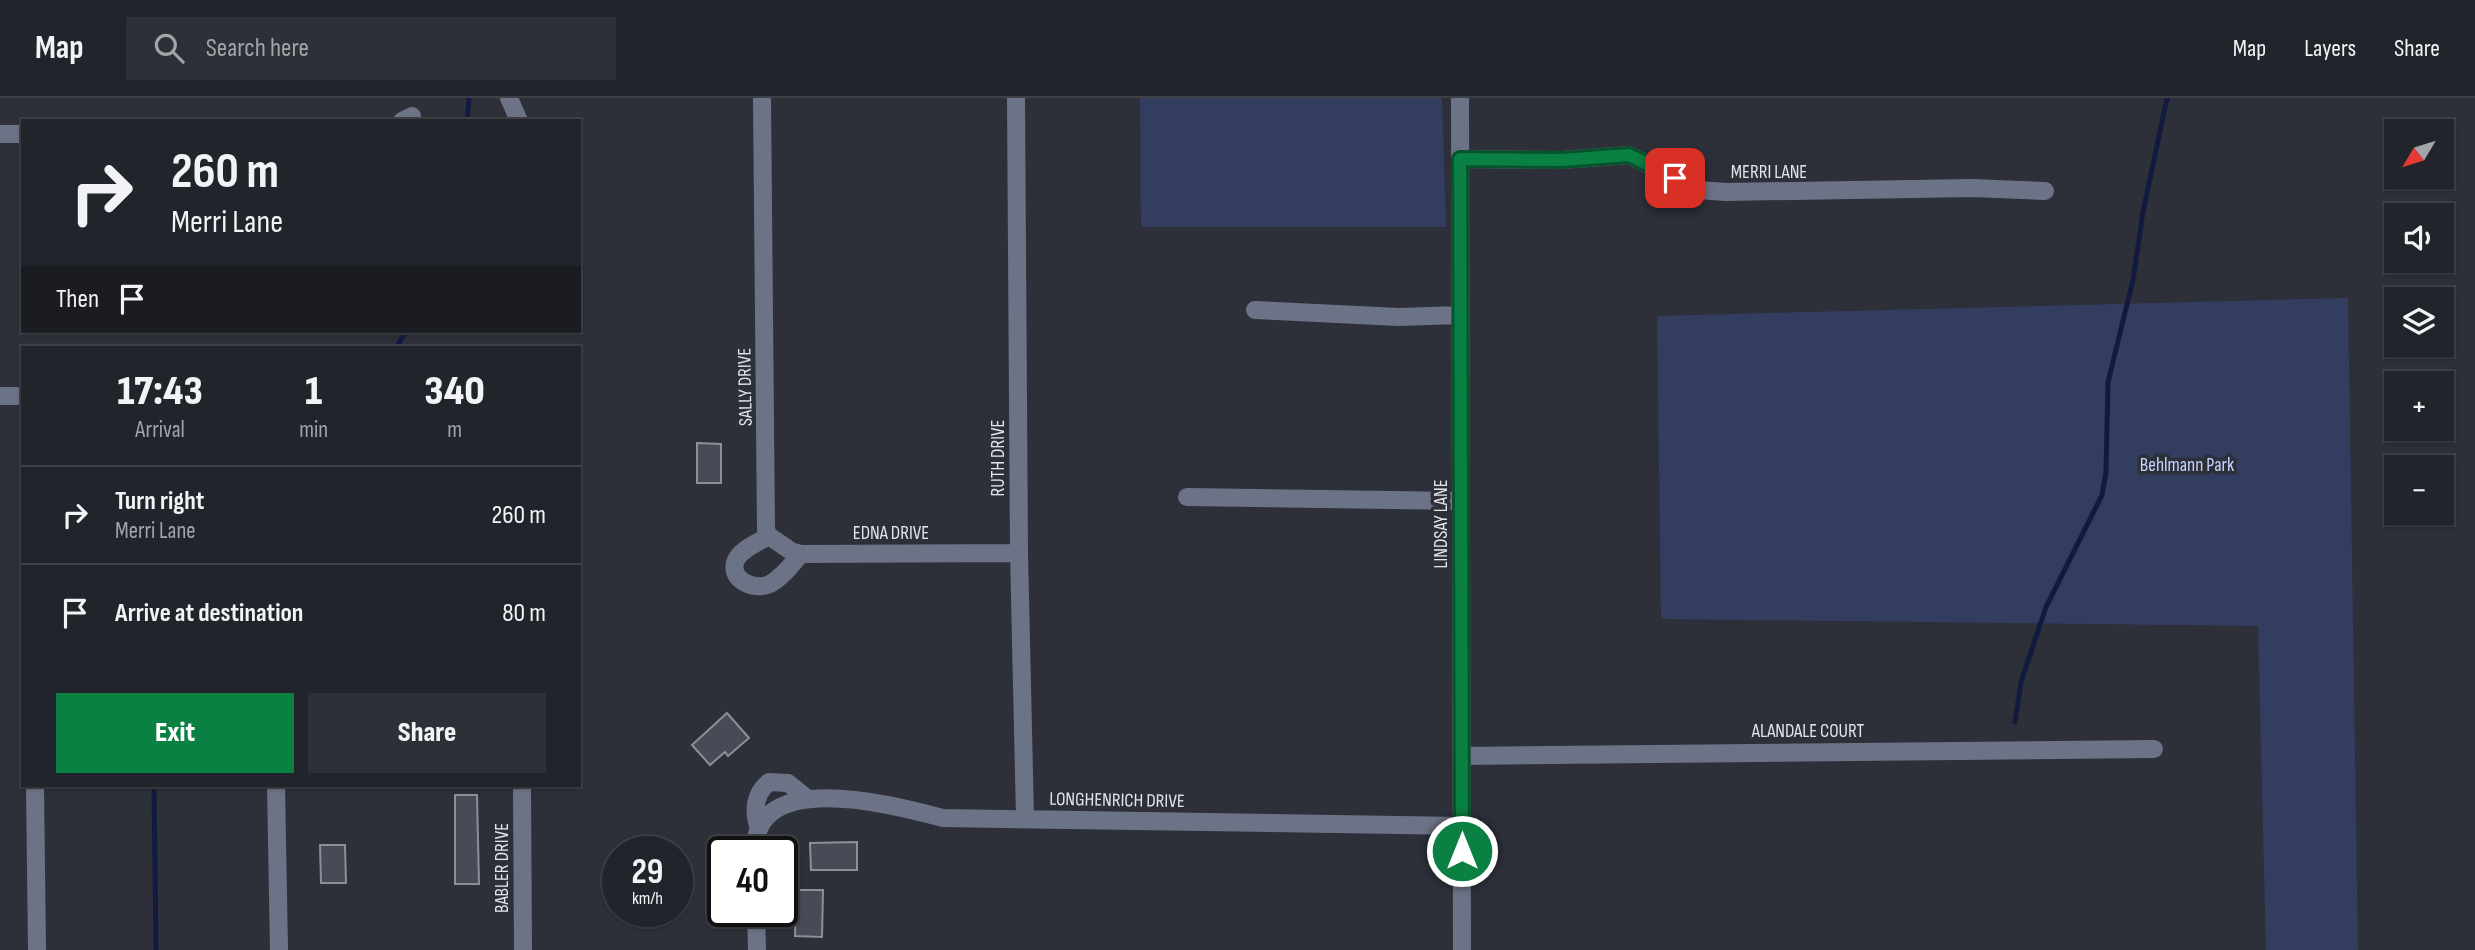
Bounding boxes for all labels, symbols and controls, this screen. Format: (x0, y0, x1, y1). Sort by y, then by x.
search box (126, 17, 616, 80)
text: Map (35, 28, 84, 68)
icon: search (150, 29, 188, 67)
text: Search here (206, 33, 309, 64)
text: Map (2233, 34, 2266, 63)
text: Layers (2304, 34, 2356, 63)
text: Share (2394, 34, 2440, 63)
north arrow (2384, 119, 2454, 189)
map controls (2384, 119, 2454, 525)
text: 260 m (171, 143, 279, 202)
icon: right (56, 147, 147, 238)
pin (1645, 148, 1705, 208)
icon: arrive (1656, 159, 1694, 197)
street label: MERRI LANE (1731, 161, 1807, 184)
text: Merri Lane (171, 203, 283, 242)
button: sound (2384, 203, 2454, 273)
icon: arrive (113, 280, 151, 318)
text: Then (56, 284, 99, 315)
button: layers (2384, 287, 2454, 357)
street label: SALLY DRIVE (733, 348, 758, 426)
text: 17:43 (117, 366, 203, 417)
text: 1 (305, 366, 322, 417)
text: 340 (424, 366, 485, 417)
button: + (2384, 371, 2454, 441)
text: Arrival (135, 416, 185, 444)
text: min (299, 416, 328, 444)
text: m (447, 416, 462, 444)
street label: RUTH DRIVE (987, 420, 1010, 496)
park label: Behlmann Park (2140, 454, 2235, 477)
button: − (2384, 455, 2454, 525)
street label: LINDSAY LANE (1430, 479, 1453, 569)
text: Turn right (115, 486, 204, 517)
icon: right (56, 496, 94, 534)
text: 260 m (491, 500, 546, 531)
text: Merri Lane (115, 517, 196, 545)
street label: EDNA DRIVE (853, 522, 929, 545)
icon: arrive (56, 594, 94, 632)
text: Arrive at destination (115, 598, 303, 629)
text: 80 m (502, 598, 546, 629)
button: Exit (56, 693, 294, 773)
button: Share (308, 693, 546, 773)
street label: ALANDALE COURT (1751, 720, 1864, 743)
street label: LONGHENRICH DRIVE (1049, 788, 1185, 813)
position arrow (1425, 814, 1499, 888)
street label: BABLER DRIVE (491, 823, 514, 913)
speed limit sign: 40 (707, 836, 798, 927)
text: 29 (632, 851, 663, 894)
text: km/h (632, 888, 663, 909)

